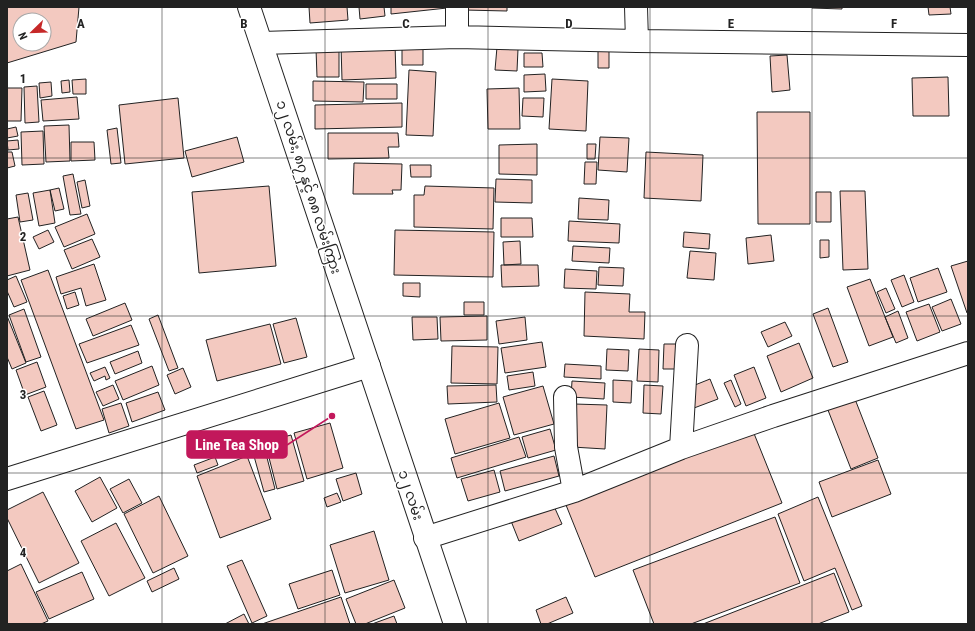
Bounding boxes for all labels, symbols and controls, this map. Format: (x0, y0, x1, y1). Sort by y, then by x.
north arrow (12, 12, 52, 52)
text: A (77, 16, 85, 31)
text: B (240, 16, 248, 31)
text: C (402, 16, 410, 31)
text: D (565, 16, 573, 31)
text: E (728, 16, 735, 31)
text: F (891, 16, 897, 31)
text: N (16, 30, 31, 41)
text: 1 (20, 71, 26, 86)
street label: ၁၂ လမ်း, ၈၇ နှင့် ၈၈ လမ်းကြား (270, 98, 347, 277)
text: 2 (20, 229, 27, 244)
text: 3 (20, 387, 26, 402)
callout: Line Tea Shop (187, 431, 287, 458)
text: Line Tea Shop (195, 436, 279, 454)
street label: ၁၂ လမ်း (392, 467, 428, 523)
text: 4 (20, 545, 27, 560)

